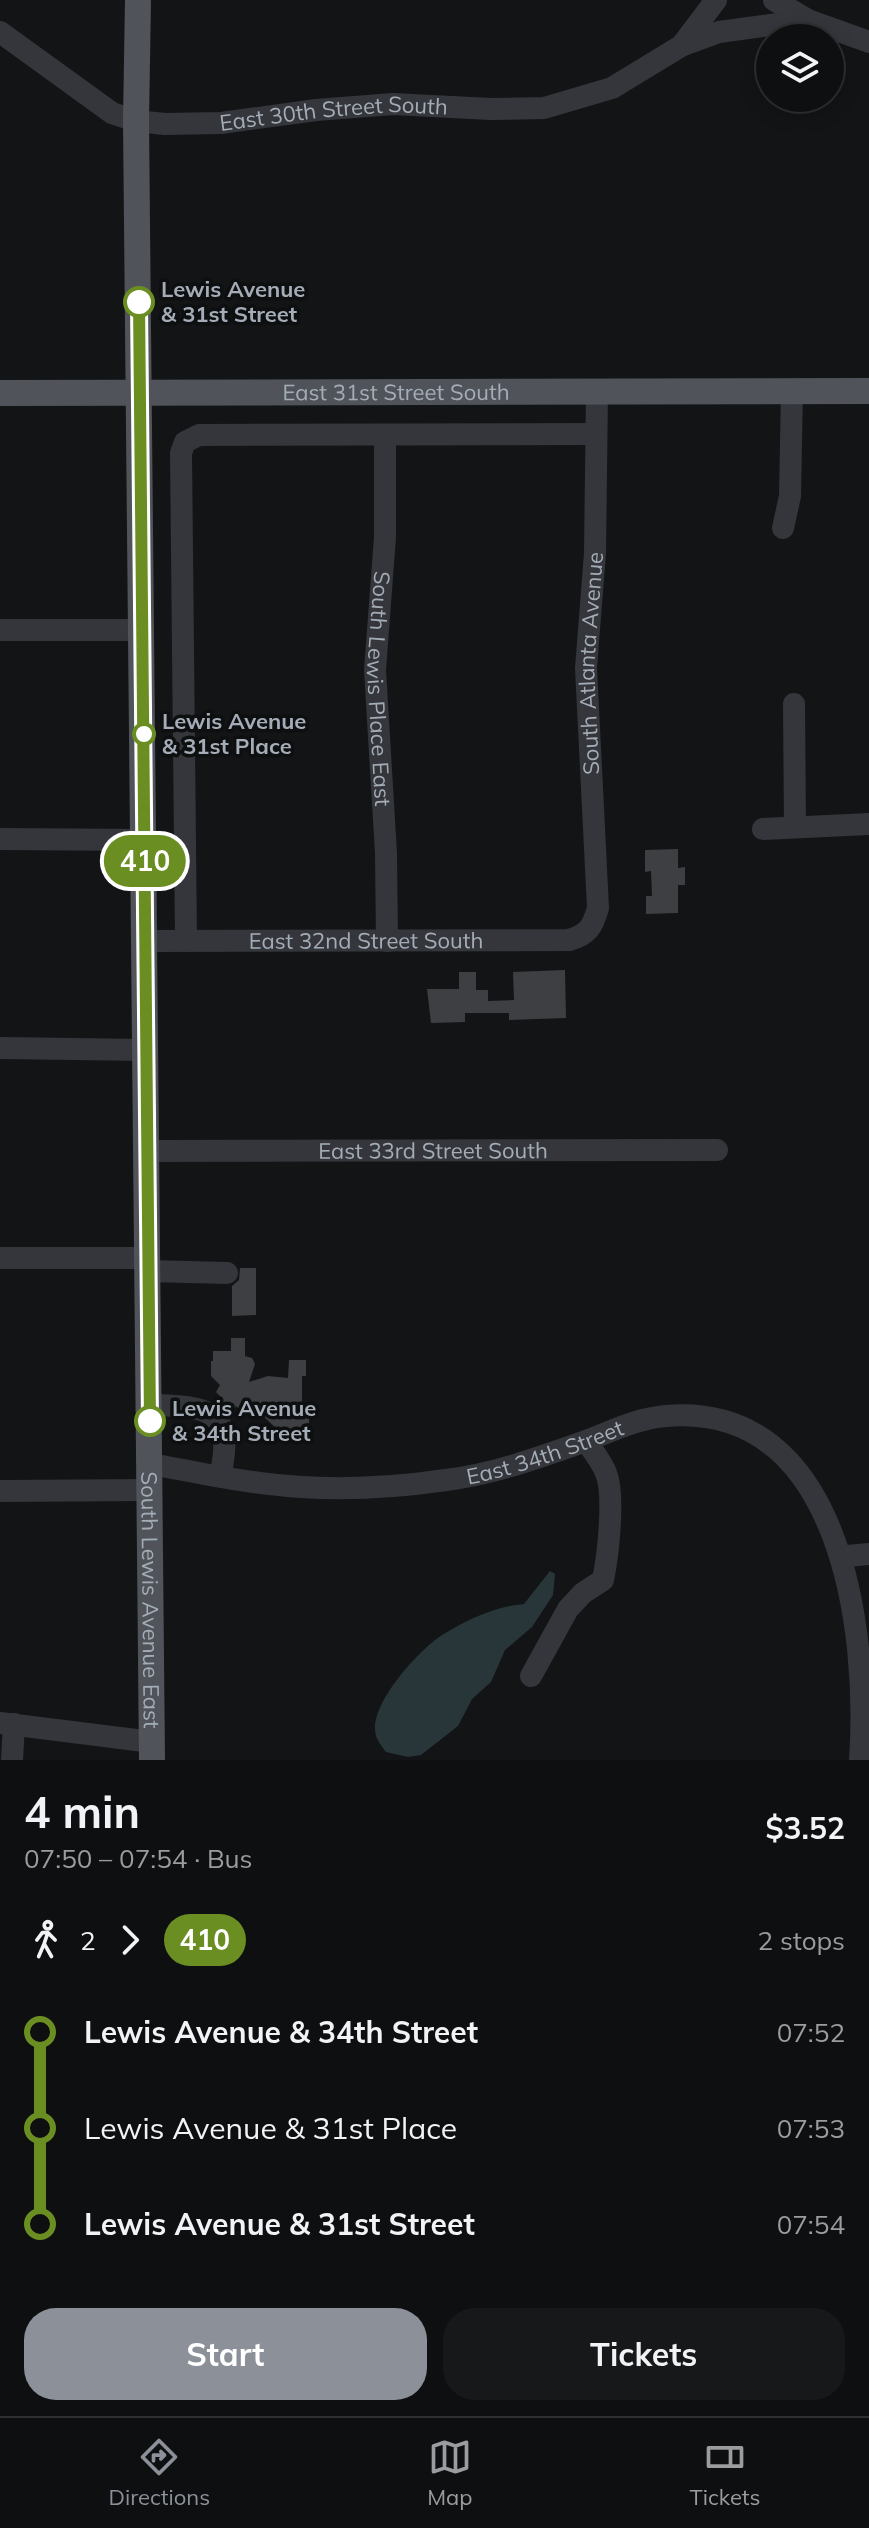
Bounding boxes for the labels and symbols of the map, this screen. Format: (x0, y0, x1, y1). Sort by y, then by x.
street label: East 30th Street South (218, 90, 448, 137)
place label: Lewis Avenue & 31st Street (161, 275, 305, 328)
marker: Lewis Avenue & 31st Street (124, 287, 154, 317)
street label: East 31st Street South (282, 378, 510, 406)
street label: South Atlanta Avenue (572, 551, 609, 776)
street label: South Lewis Place East (360, 570, 397, 807)
place label: Lewis Avenue & 31st Place (162, 707, 306, 760)
marker: Lewis Avenue & 31st Place (133, 723, 155, 745)
line badge: 410 (99, 835, 191, 887)
street label: East 32nd Street South (249, 926, 483, 955)
street label: East 33rd Street South (318, 1136, 548, 1165)
place label: Lewis Avenue & 34th Street (172, 1394, 316, 1447)
marker: Lewis Avenue & 34th Street (135, 1406, 165, 1436)
street label: East 34th Street (464, 1413, 628, 1491)
street label: South Lewis Avenue East (135, 1471, 166, 1729)

